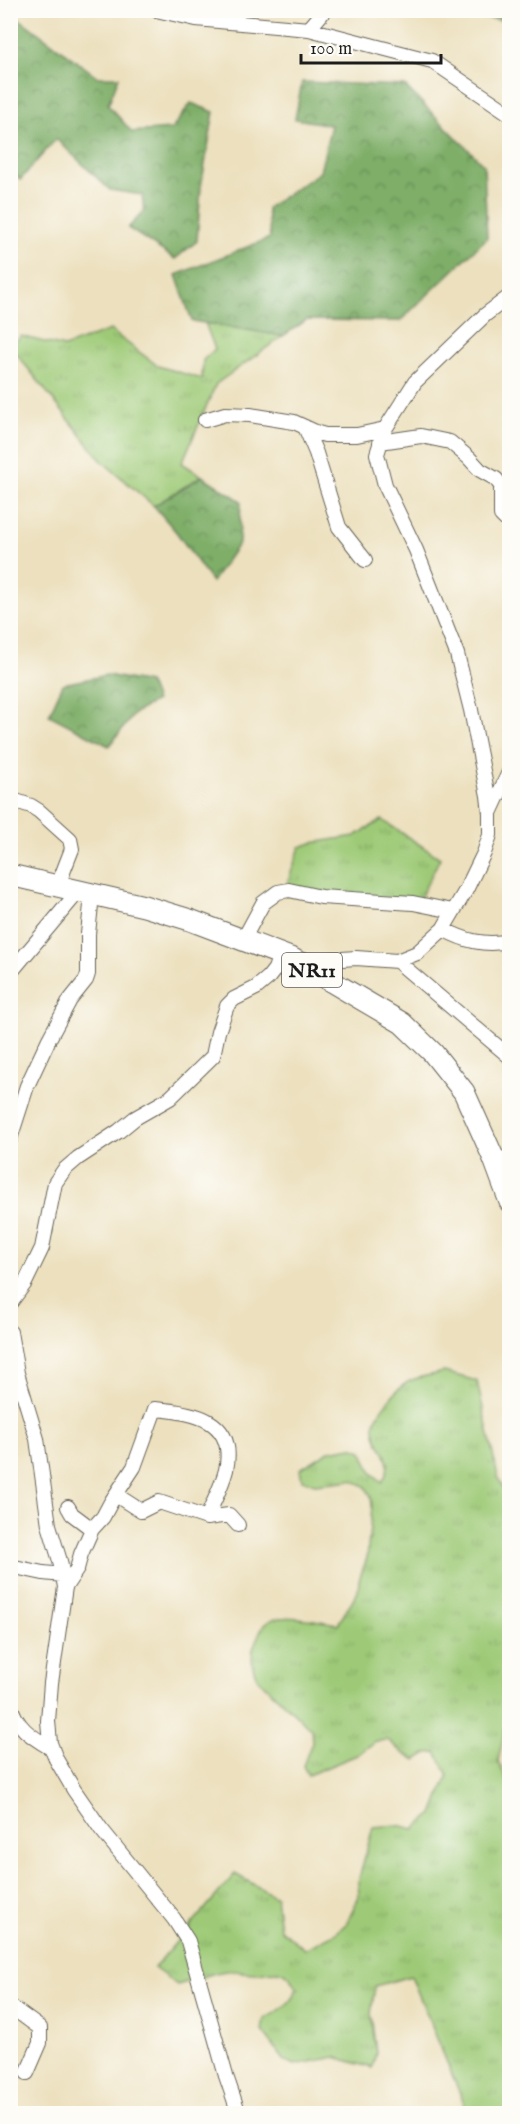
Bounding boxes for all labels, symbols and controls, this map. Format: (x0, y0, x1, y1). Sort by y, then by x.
scale bar (301, 27, 440, 65)
text: 100 m (310, 38, 352, 61)
road number: NR11 (282, 953, 342, 987)

